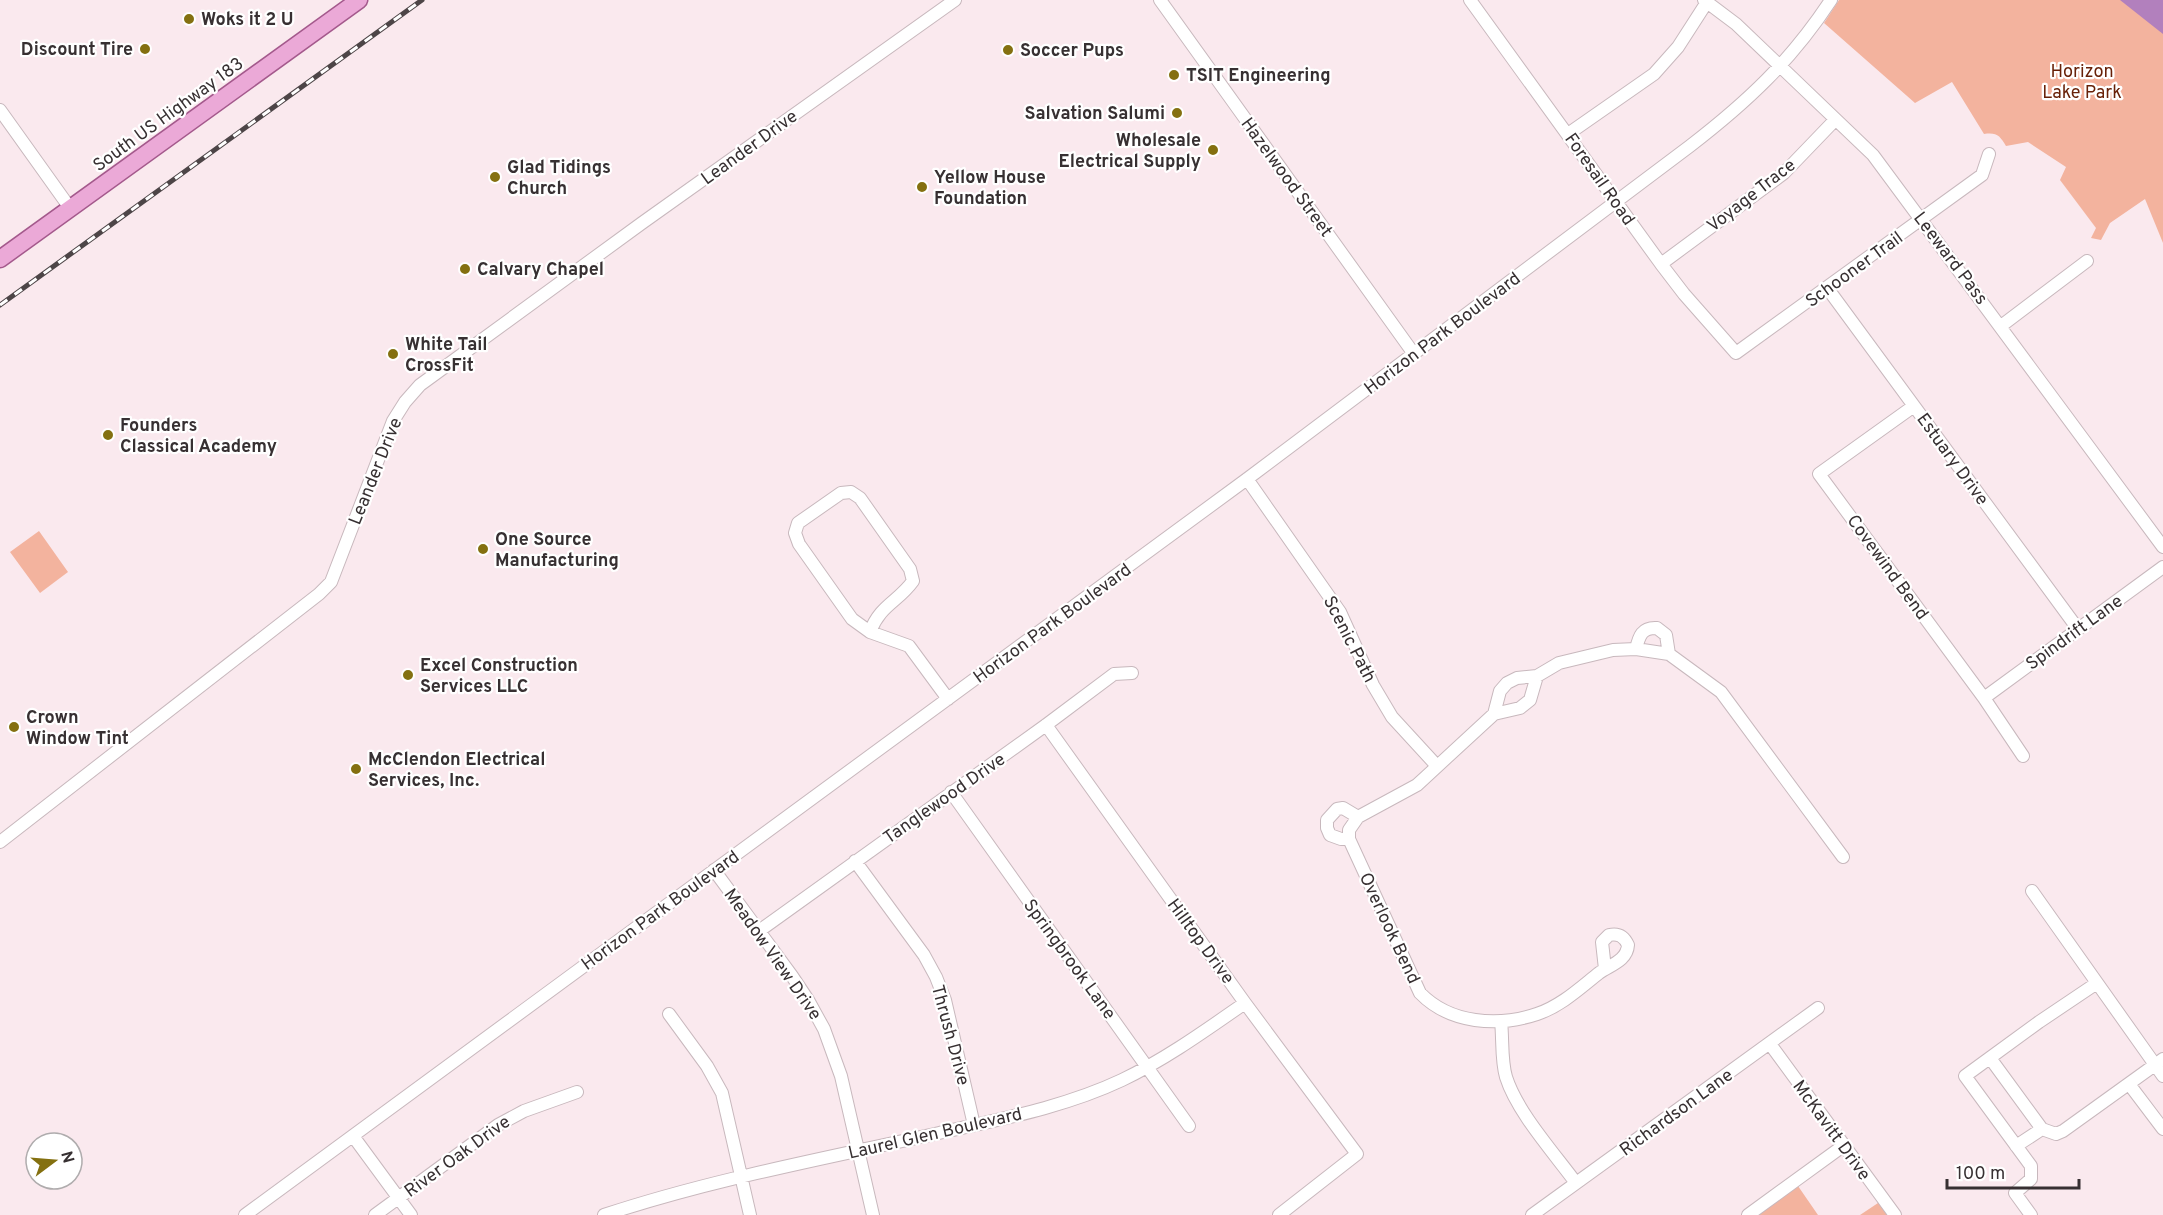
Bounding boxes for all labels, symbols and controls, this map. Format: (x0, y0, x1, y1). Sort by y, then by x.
place label: Woks it 2 U (201, 9, 294, 32)
marker: Woks it 2 U (182, 12, 196, 26)
place label: Discount Tire (21, 39, 133, 62)
place label: Soccer Pups (1020, 40, 1124, 63)
marker: Discount Tire (138, 42, 152, 56)
marker: Soccer Pups (1001, 43, 1015, 57)
street label: South US Highway 183 (89, 53, 249, 178)
park label: Horizon Lake Park (2042, 61, 2122, 105)
place label: TSIT Engineering (1186, 65, 1331, 88)
marker: TSIT Engineering (1167, 68, 1181, 82)
place label: Salvation Salumi (1025, 103, 1165, 126)
street label: Leander Drive (697, 106, 803, 191)
marker: Salvation Salumi (1170, 106, 1184, 120)
street label: Hazelwood Street (1235, 114, 1337, 242)
street label: Foresail Road (1558, 129, 1639, 231)
place label: Wholesale Electrical Supply (1058, 130, 1201, 174)
marker: Wholesale Electrical Supply (1206, 143, 1220, 157)
street label: Voyage Trace (1703, 154, 1801, 238)
place label: Glad Tidings Church (507, 157, 611, 201)
place label: Yellow House Foundation (934, 167, 1046, 211)
marker: Glad Tidings Church (488, 170, 502, 184)
marker: Yellow House Foundation (915, 180, 929, 194)
street label: Leeward Pass (1907, 208, 1992, 310)
street label: Schooner Trail (1802, 227, 1908, 313)
place label: Calvary Chapel (477, 259, 604, 282)
marker: Calvary Chapel (458, 262, 472, 276)
street label: Horizon Park Boulevard (1360, 268, 1526, 401)
place label: White Tail CrossFit (405, 334, 488, 378)
marker: White Tail CrossFit (386, 347, 400, 361)
street label: Estuary Drive (1911, 409, 1993, 511)
place label: Founders Classical Academy (120, 415, 277, 459)
street label: Leander Drive (344, 415, 408, 529)
marker: Founders Classical Academy (101, 428, 115, 442)
street label: Covewind Bend (1841, 511, 1933, 625)
place label: One Source Manufacturing (495, 529, 619, 573)
marker: One Source Manufacturing (476, 542, 490, 556)
street label: Horizon Park Boulevard (969, 559, 1137, 689)
street label: Spindrift Lane (2022, 590, 2128, 676)
street label: Scenic Path (1317, 593, 1380, 687)
place label: Excel Construction Services LLC (420, 655, 578, 699)
marker: Excel Construction Services LLC (401, 668, 415, 682)
place label: Crown Window Tint (26, 707, 129, 751)
marker: Crown Window Tint (7, 720, 21, 734)
street label: Tanglewood Drive (879, 748, 1010, 850)
place label: McClendon Electrical Services, Inc. (368, 749, 545, 793)
marker: McClendon Electrical Services, Inc. (349, 762, 363, 776)
street label: Horizon Park Boulevard (577, 846, 745, 976)
street label: Overlook Bend (1353, 869, 1424, 988)
street label: Meadow View Drive (718, 884, 826, 1025)
street label: Springbrook Lane (1017, 895, 1120, 1025)
street label: Hilltop Drive (1161, 895, 1239, 989)
street label: Thrush Drive (925, 983, 974, 1088)
street label: Richardson Lane (1616, 1064, 1738, 1162)
street label: McKavitt Drive (1787, 1076, 1875, 1186)
street label: Laurel Glen Boulevard (846, 1103, 1025, 1166)
street label: River Oak Drive (400, 1111, 515, 1203)
north arrow (24, 1131, 84, 1191)
text: N (55, 1149, 78, 1166)
scale bar (1947, 1152, 2079, 1190)
text: 100 m (1956, 1163, 2005, 1186)

